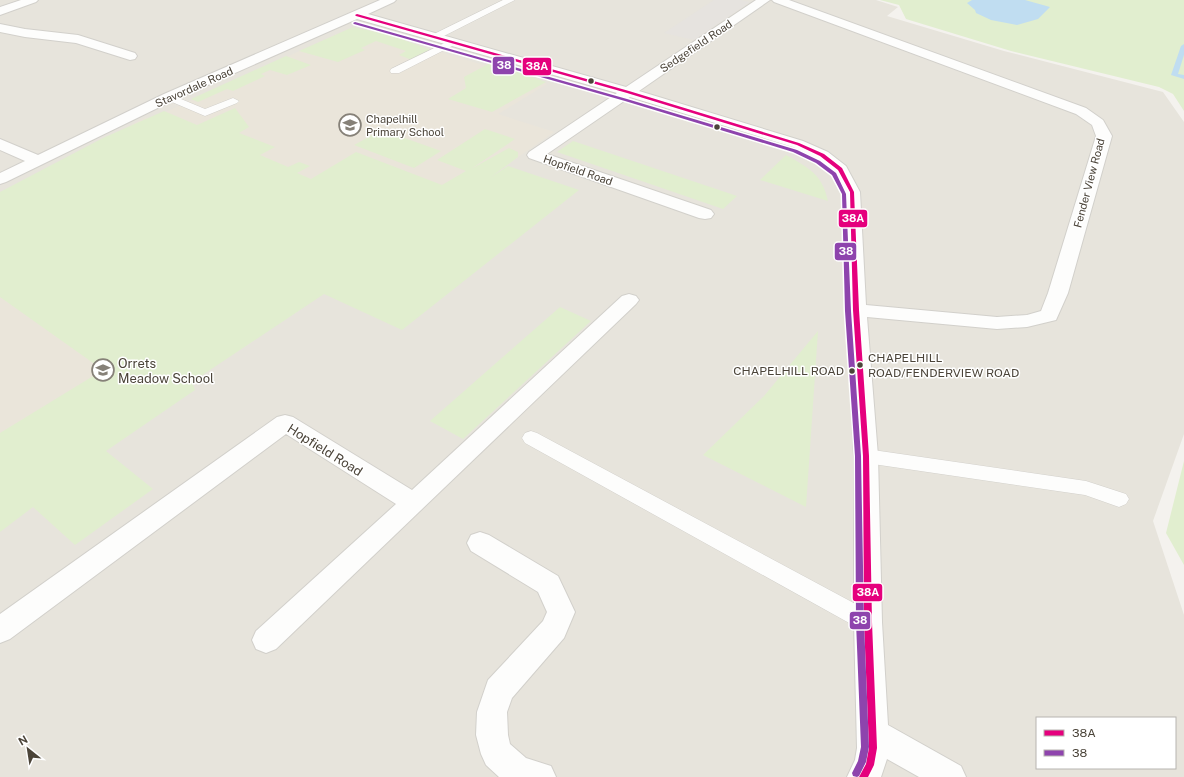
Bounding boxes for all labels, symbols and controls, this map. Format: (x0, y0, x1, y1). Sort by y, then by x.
street label: Sedgefield Road (658, 17, 734, 75)
line badge: 38 (492, 56, 515, 75)
line badge: 38A (522, 57, 552, 76)
text: 38 (497, 59, 511, 71)
text: 38A (526, 60, 548, 72)
street label: Stavordale Road (153, 64, 235, 110)
unlabelled marker (586, 76, 596, 86)
school or university icon: Chapelhill Primary School (337, 112, 363, 138)
place label: Chapelhill Primary School (366, 113, 444, 138)
unlabelled marker (712, 122, 722, 132)
street label: Fender View Road (1071, 137, 1107, 229)
street label: Hopfield Road (542, 153, 614, 187)
line badge: 38A (838, 209, 868, 228)
text: 38A (842, 212, 864, 224)
line badge: 38 (834, 242, 857, 261)
text: 38 (839, 245, 853, 257)
place label: CHAPELHILL ROAD/FENDERVIEW ROAD (868, 351, 1019, 380)
place label: Orrets Meadow School (118, 356, 214, 386)
school or university icon: Orrets Meadow School (90, 357, 116, 383)
marker: CHAPELHILL ROAD/FENDERVIEW ROAD (855, 360, 865, 370)
place label: CHAPELHILL ROAD (733, 364, 844, 378)
marker: CHAPELHILL ROAD (847, 366, 857, 376)
street label: Hopfield Road (285, 421, 365, 479)
line badge: 38A (852, 583, 883, 602)
text: 38A (857, 586, 879, 598)
line badge: 38 (849, 611, 871, 630)
text: 38 (853, 614, 867, 626)
legend (1036, 717, 1176, 769)
text: 38A (1072, 726, 1096, 740)
north arrow (8, 729, 48, 769)
text: N (16, 733, 30, 748)
text: 38 (1072, 746, 1087, 760)

